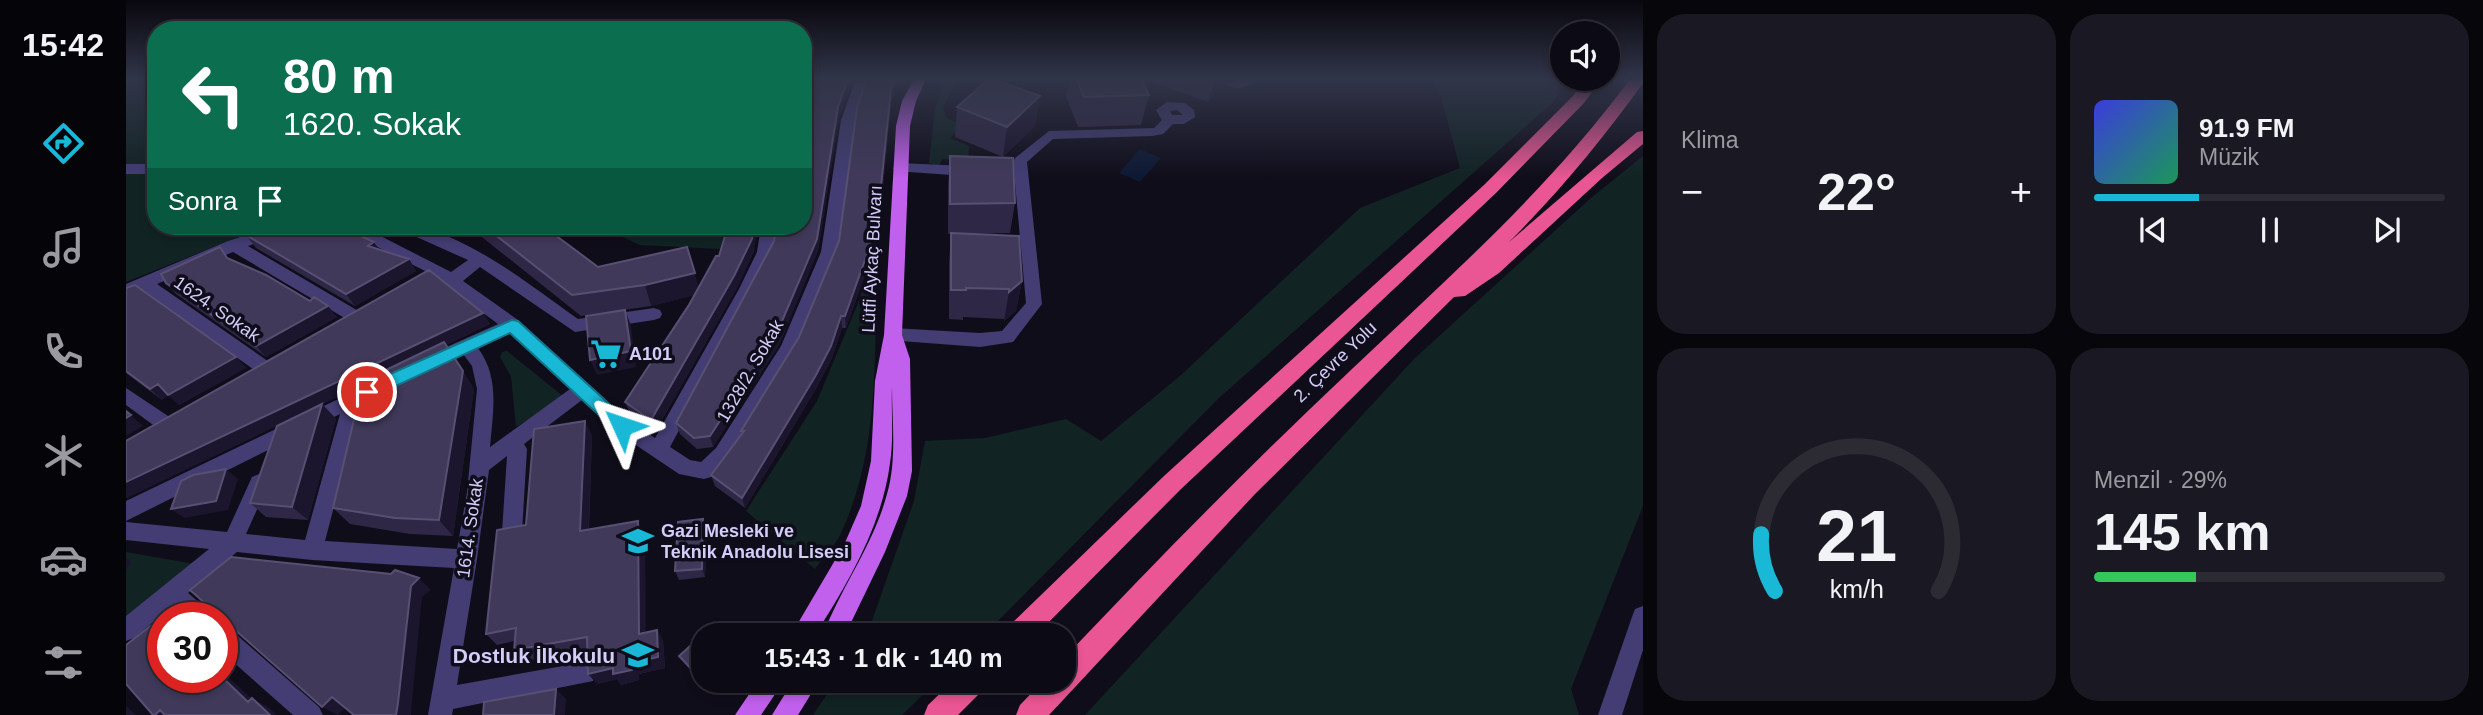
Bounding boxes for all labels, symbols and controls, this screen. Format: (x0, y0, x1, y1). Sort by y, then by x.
map controls (1550, 21, 1620, 91)
button: sound (1550, 21, 1620, 91)
text: 15:42 (22, 27, 104, 63)
icon: left (168, 49, 259, 140)
text: 80 m (283, 49, 395, 103)
text: 1620. Sokak (283, 106, 461, 142)
text: 91.9 FM (2199, 113, 2294, 143)
icon: directions (39, 119, 88, 168)
text: Klima (1681, 127, 1739, 153)
text: Müzik (2199, 144, 2259, 170)
text: 22° (1817, 163, 1896, 221)
text: − (1681, 171, 1703, 213)
text: + (2010, 171, 2032, 213)
icon: arrive (251, 182, 289, 220)
street label: Lütfi Aykaç Bulvarı (858, 185, 886, 333)
text: Sonra (168, 186, 237, 216)
icon: previous (2134, 211, 2172, 249)
icon: pause (2251, 211, 2289, 249)
icon: next (2368, 211, 2406, 249)
icon: music (39, 223, 88, 272)
street label: 1624. Sokak (170, 272, 265, 346)
street label: 1328/2. Sokak (713, 315, 788, 426)
street label: 2. Çevre Yolu (1290, 318, 1380, 406)
icon: phone (39, 327, 88, 376)
supermarket icon: A101 (589, 337, 623, 371)
place label: A101 (629, 344, 672, 364)
pin (337, 362, 397, 422)
icon: arrive (348, 373, 386, 411)
position arrow (585, 389, 659, 463)
icon: climate (39, 431, 88, 480)
text: Menzil · 29% (2094, 467, 2227, 493)
street label: 1614. Sokak (453, 476, 487, 579)
text: 21 (1816, 495, 1897, 576)
text: 145 km (2094, 503, 2270, 561)
place label: Gazi Mesleki ve Teknik Anadolu Lisesi (661, 521, 849, 562)
school or university icon: Gazi Mesleki ve Teknik Anadolu Lisesi (621, 524, 655, 558)
icon: car (39, 535, 88, 584)
text: km/h (1829, 574, 1884, 602)
speed limit sign: 30 (147, 602, 238, 693)
icon: filters (39, 638, 88, 687)
school or university icon: Dostluk İlkokulu (621, 638, 655, 672)
text: 15:43 · 1 dk · 140 m (764, 643, 1003, 673)
place label: Dostluk İlkokulu (453, 644, 615, 667)

